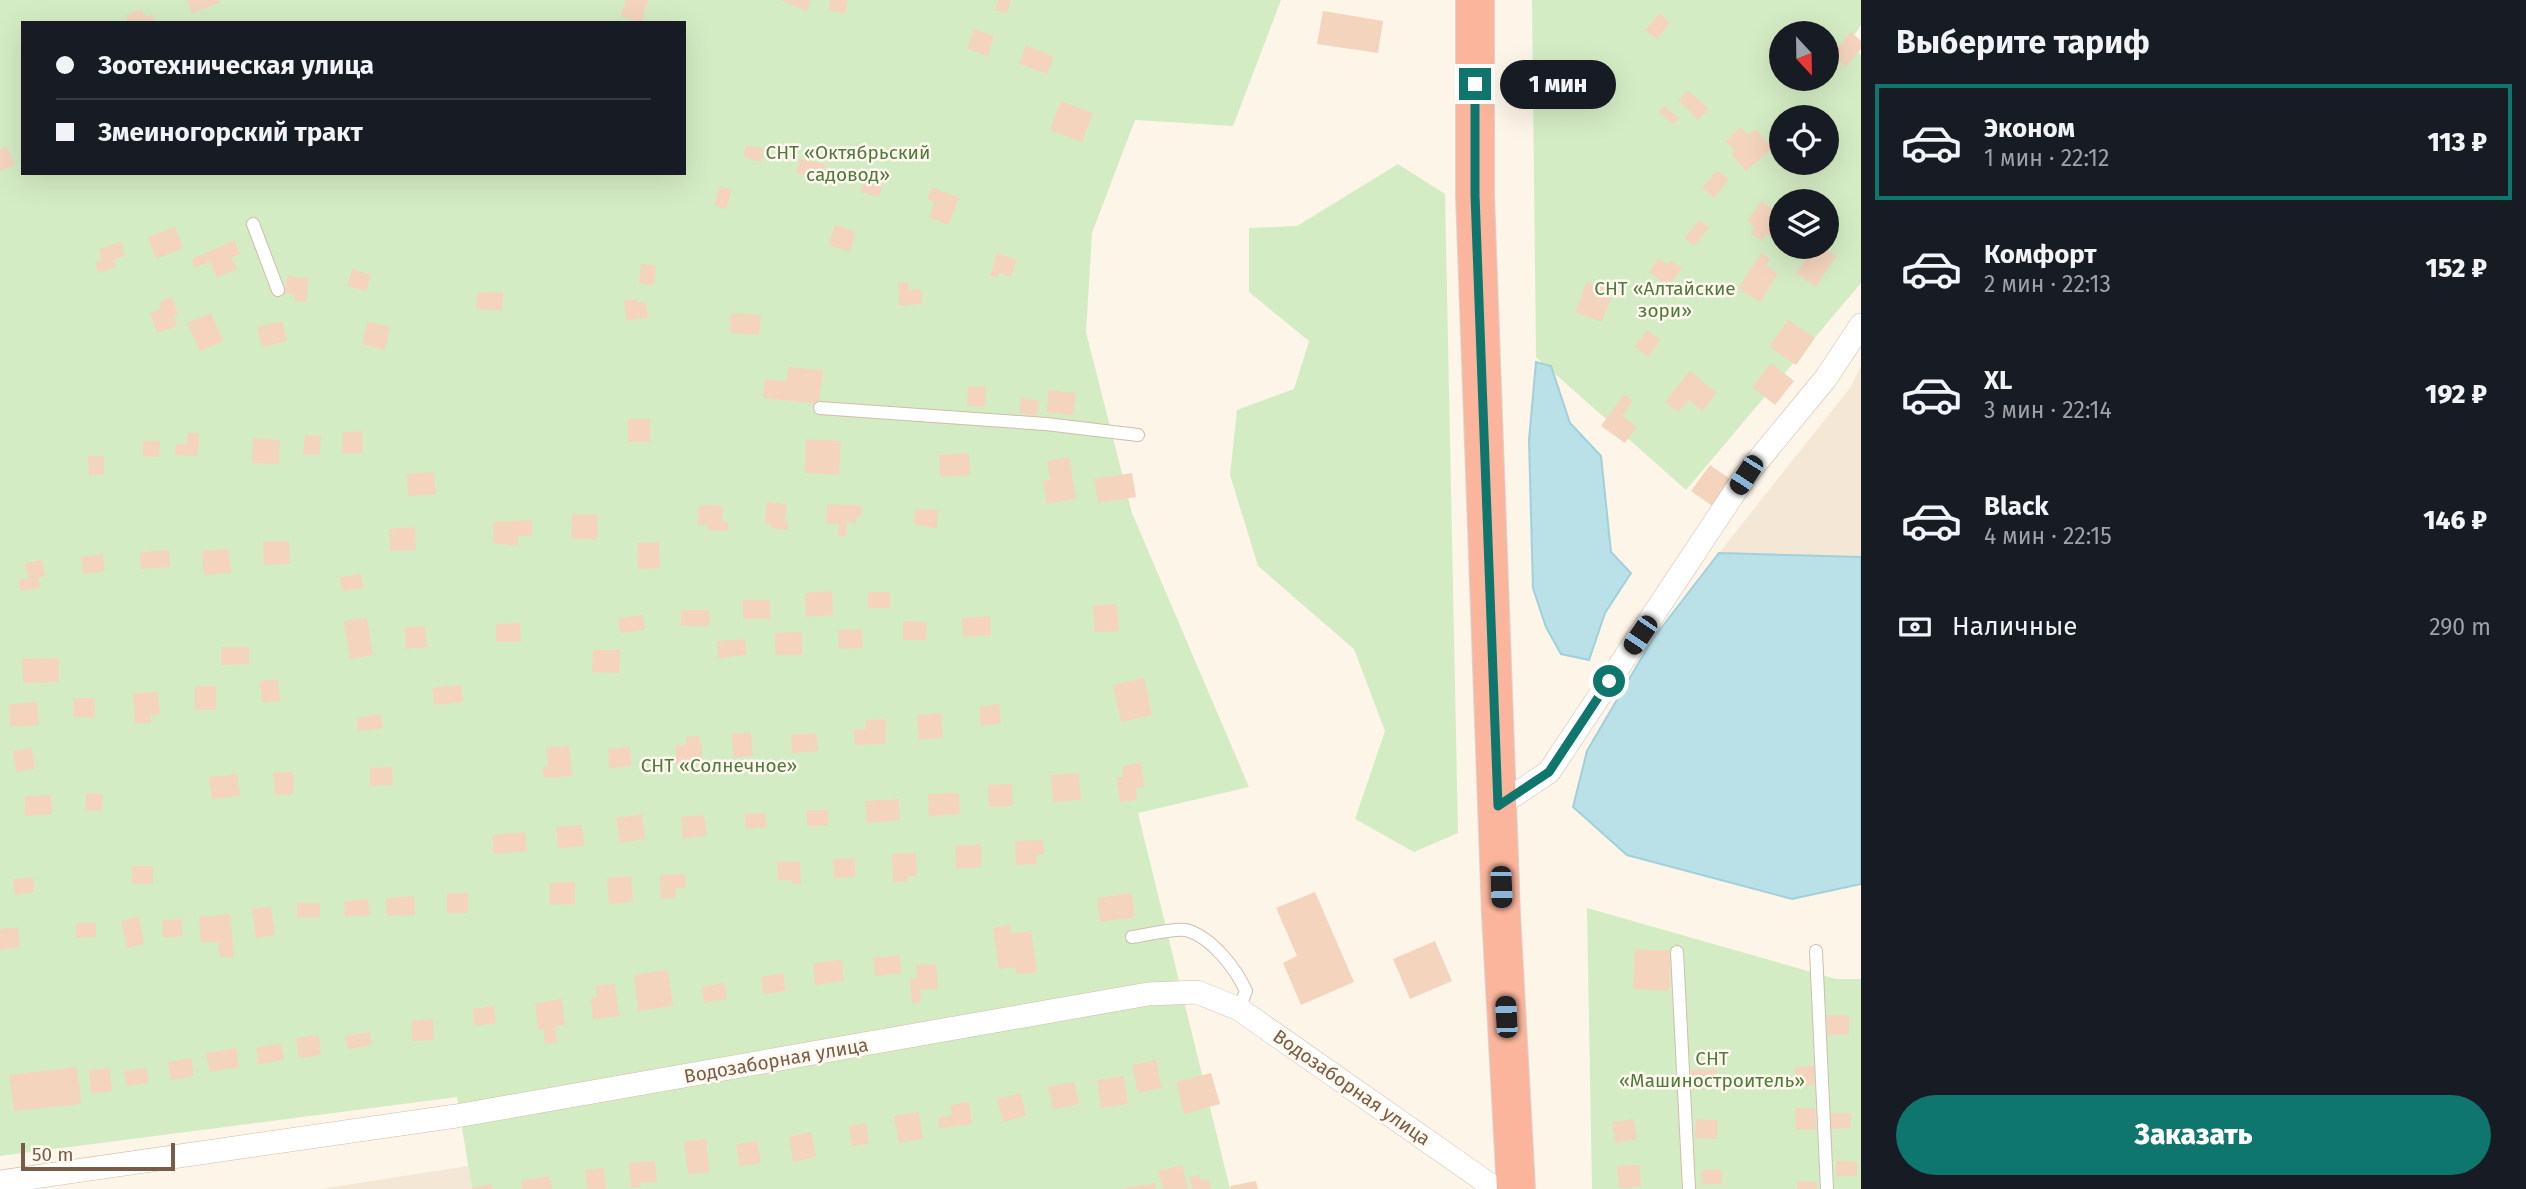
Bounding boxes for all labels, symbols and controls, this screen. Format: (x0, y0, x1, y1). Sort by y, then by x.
north arrow (1769, 21, 1839, 91)
map controls (1769, 21, 1839, 259)
text: Выберите тариф (1896, 23, 2150, 61)
text: Зоотехническая улица (98, 50, 374, 81)
callout: 1 мин (1500, 60, 1615, 108)
route end (1459, 68, 1491, 100)
text: 1 мин (1529, 70, 1587, 98)
button: locate (1769, 105, 1839, 175)
icon: car (1900, 111, 1963, 174)
text: Эконом (1984, 113, 2075, 144)
text: Змеиногорский тракт (98, 117, 363, 148)
text: 113 ₽ (2428, 127, 2487, 158)
park label: СНТ «Октябрьский садовод» (766, 141, 930, 186)
text: 1 мин · 22:12 (1984, 144, 2109, 172)
button: layers (1769, 189, 1839, 259)
icon: car (1900, 237, 1963, 300)
text: Комфорт (1984, 239, 2097, 270)
text: 152 ₽ (2426, 253, 2487, 284)
text: 2 мин · 22:13 (1984, 270, 2111, 298)
park label: СНТ «Алтайские зори» (1594, 277, 1736, 322)
icon: car (1900, 363, 1963, 426)
text: XL (1984, 365, 2012, 396)
text: 192 ₽ (2425, 379, 2487, 410)
text: 3 мин · 22:14 (1984, 396, 2112, 424)
car (1726, 452, 1767, 498)
icon: car (1900, 489, 1963, 552)
text: Black (1984, 491, 2049, 522)
text: 146 ₽ (2423, 505, 2487, 536)
text: 4 мин · 22:15 (1984, 522, 2112, 550)
icon: cash (1896, 608, 1934, 646)
text: Наличные (1952, 611, 2077, 642)
car (1620, 612, 1661, 658)
text: 290 m (2429, 613, 2491, 641)
route start (1593, 665, 1625, 697)
park label: СНТ «Солнечное» (641, 754, 797, 777)
car (1490, 866, 1513, 908)
car (1495, 995, 1518, 1039)
street label: Водозаборная улица (1269, 1024, 1435, 1150)
street label: Водозаборная улица (682, 1033, 870, 1088)
park label: СНТ «Машиностроитель» (1619, 1047, 1805, 1092)
button: Заказать (1896, 1095, 2491, 1175)
scale bar (21, 1140, 175, 1172)
text: 50 m (32, 1143, 73, 1166)

